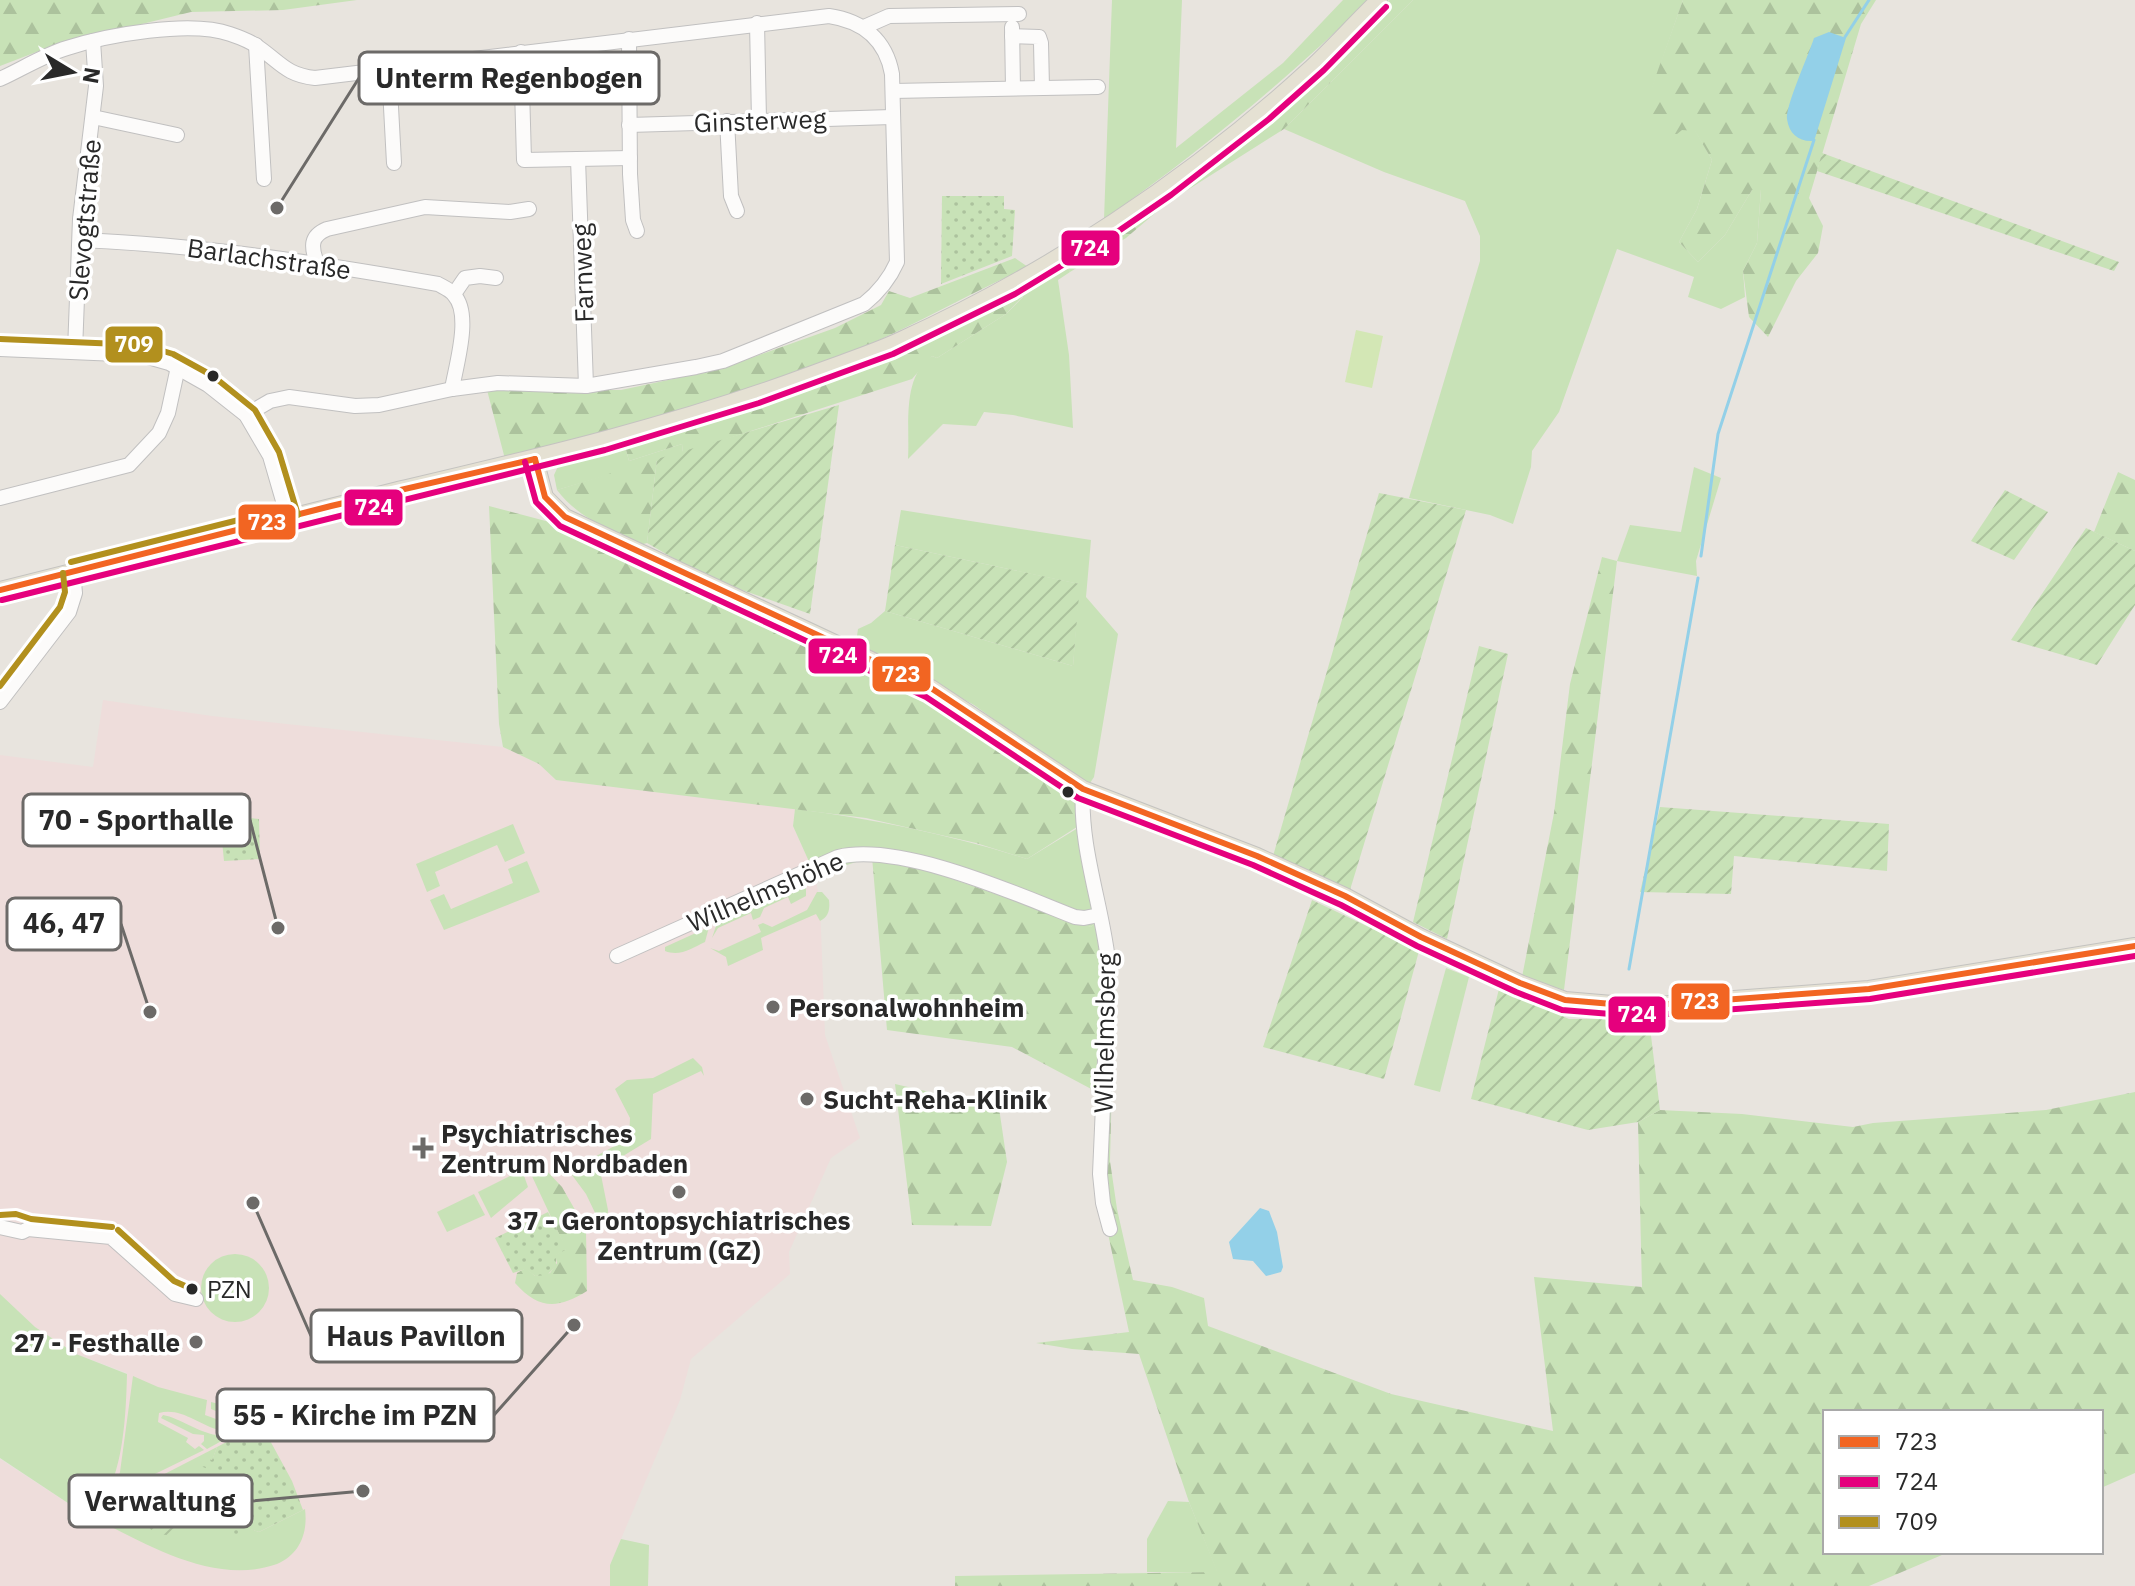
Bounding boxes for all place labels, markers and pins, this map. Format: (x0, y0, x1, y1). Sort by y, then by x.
callout: Unterm Regenbogen (359, 52, 659, 104)
unlabelled marker (205, 368, 221, 384)
unlabelled marker (1060, 784, 1076, 800)
callout: 70 - Sporthalle (23, 794, 250, 846)
callout: 46, 47 (7, 898, 121, 950)
place label: Personalwohnheim (789, 990, 1025, 1024)
marker: Personalwohnheim (764, 998, 782, 1016)
place label: Sucht-Reha-Klinik (823, 1082, 1047, 1116)
marker: Sucht-Reha-Klinik (798, 1090, 816, 1108)
place label: Psychiatrisches Zentrum Nordbaden (441, 1116, 688, 1180)
marker: Psychiatrisches Zentrum Nordbaden (412, 1137, 434, 1159)
marker: 37 - Gerontopsychiatrisches Zentrum (GZ) (670, 1183, 688, 1201)
place label: 37 - Gerontopsychiatrisches Zentrum (GZ) (507, 1203, 851, 1267)
place label: PZN (207, 1273, 252, 1305)
marker: PZN (184, 1281, 200, 1297)
callout: Haus Pavillon (311, 1310, 522, 1362)
place label: 27 - Festhalle (14, 1325, 180, 1359)
marker: 27 - Festhalle (187, 1333, 205, 1351)
callout: 55 - Kirche im PZN (217, 1389, 494, 1441)
callout: Verwaltung (69, 1475, 252, 1527)

